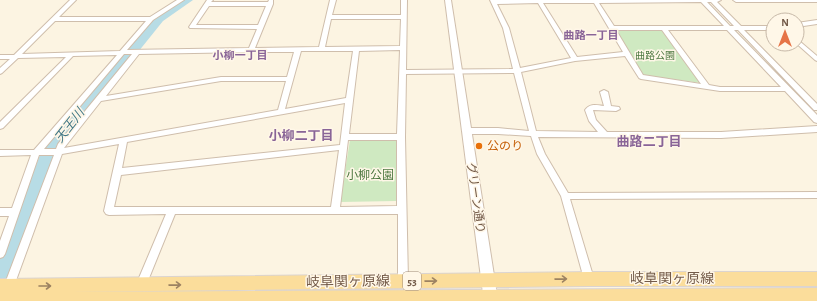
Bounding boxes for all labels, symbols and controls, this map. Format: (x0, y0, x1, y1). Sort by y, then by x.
north arrow (765, 12, 805, 52)
text: N (781, 17, 789, 28)
district label: 曲路一丁目 (564, 29, 619, 41)
district label: 小柳一丁目 (213, 49, 268, 61)
park label: 曲路公園 (635, 50, 675, 61)
water label: 天王川 (52, 104, 88, 145)
district label: 小柳二丁目 (268, 128, 334, 143)
district label: 曲路二丁目 (616, 134, 682, 149)
place label: 公のり (487, 139, 523, 152)
marker: 公のり (474, 141, 484, 151)
street label: グリーン通り (465, 162, 488, 234)
park label: 小柳公園 (346, 168, 394, 181)
street label: 岐阜関ヶ原線 (630, 271, 714, 286)
road number: 53 (403, 272, 421, 290)
street label: 岐阜関ヶ原線 (306, 273, 390, 290)
one-way arrow (554, 275, 567, 283)
one-way arrow (424, 277, 437, 285)
one-way arrow (168, 281, 181, 289)
one-way arrow (38, 282, 51, 290)

